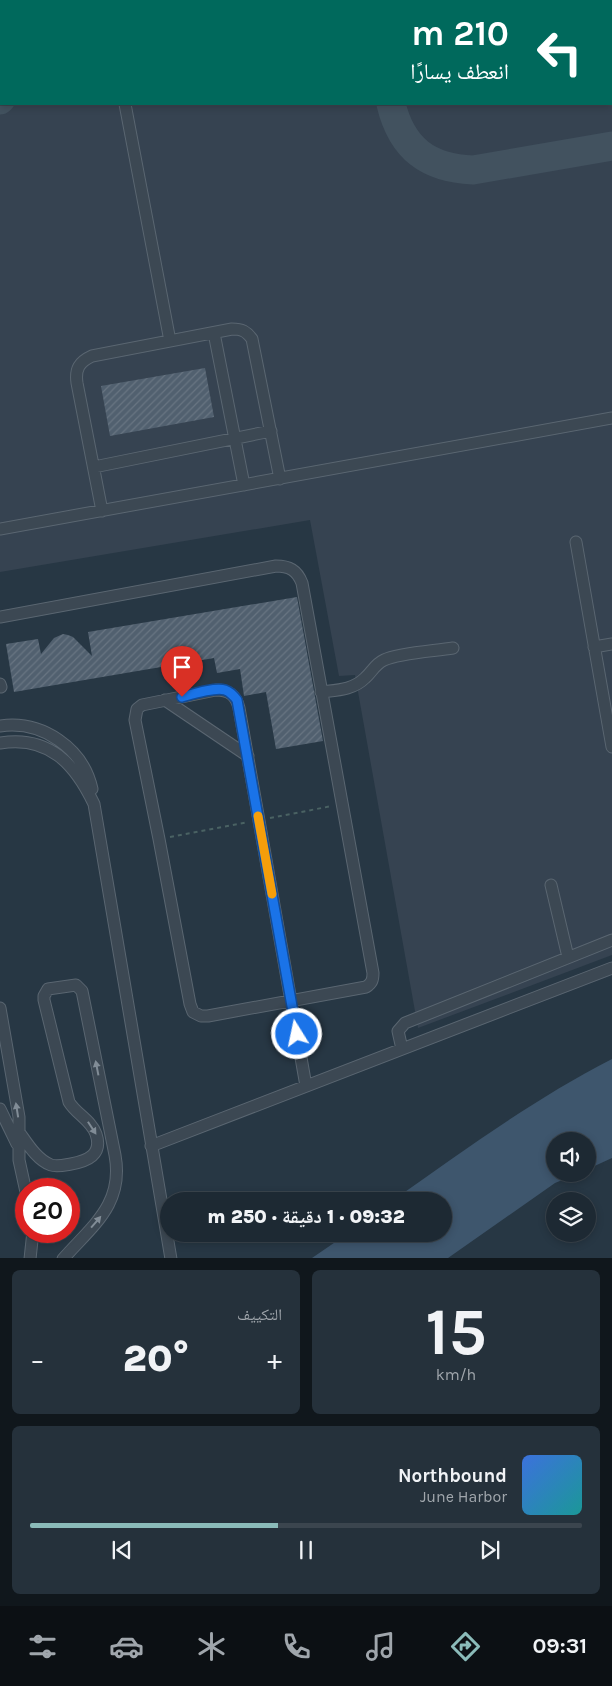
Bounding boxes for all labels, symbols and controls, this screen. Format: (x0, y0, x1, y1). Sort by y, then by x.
text: 210 m (411, 13, 509, 54)
icon: left (527, 20, 592, 85)
text: انعطف يسارًا (410, 59, 509, 85)
pin (161, 646, 203, 697)
icon: arrive (168, 653, 196, 681)
position arrow (270, 1007, 322, 1059)
one-way arrow (93, 1059, 101, 1075)
one-way arrow (13, 1101, 21, 1117)
one-way arrow (87, 1121, 96, 1135)
map controls (546, 1132, 596, 1242)
button: sound (546, 1132, 596, 1182)
speed limit sign: 20 (15, 1178, 80, 1243)
button: layers (546, 1192, 596, 1242)
text: 09:32 · 1 دقيقة · 250 m (207, 1206, 405, 1228)
one-way arrow (90, 1217, 102, 1229)
text: 15 (426, 1294, 487, 1370)
text: التكييف (237, 1305, 282, 1324)
text: 20° (123, 1336, 189, 1381)
text: − (30, 1343, 45, 1376)
text: + (267, 1343, 282, 1376)
text: km/h (436, 1365, 476, 1384)
text: Northbound (398, 1465, 507, 1487)
text: June Harbor (420, 1487, 507, 1506)
icon: previous (108, 1536, 136, 1564)
icon: pause (292, 1536, 320, 1564)
icon: next (476, 1536, 504, 1564)
icon: filters (25, 1629, 60, 1664)
icon: car (109, 1629, 144, 1664)
icon: climate (194, 1629, 229, 1664)
icon: phone (279, 1629, 314, 1664)
icon: music (363, 1629, 398, 1664)
icon: directions (448, 1629, 483, 1664)
text: 09:31 (532, 1633, 587, 1659)

